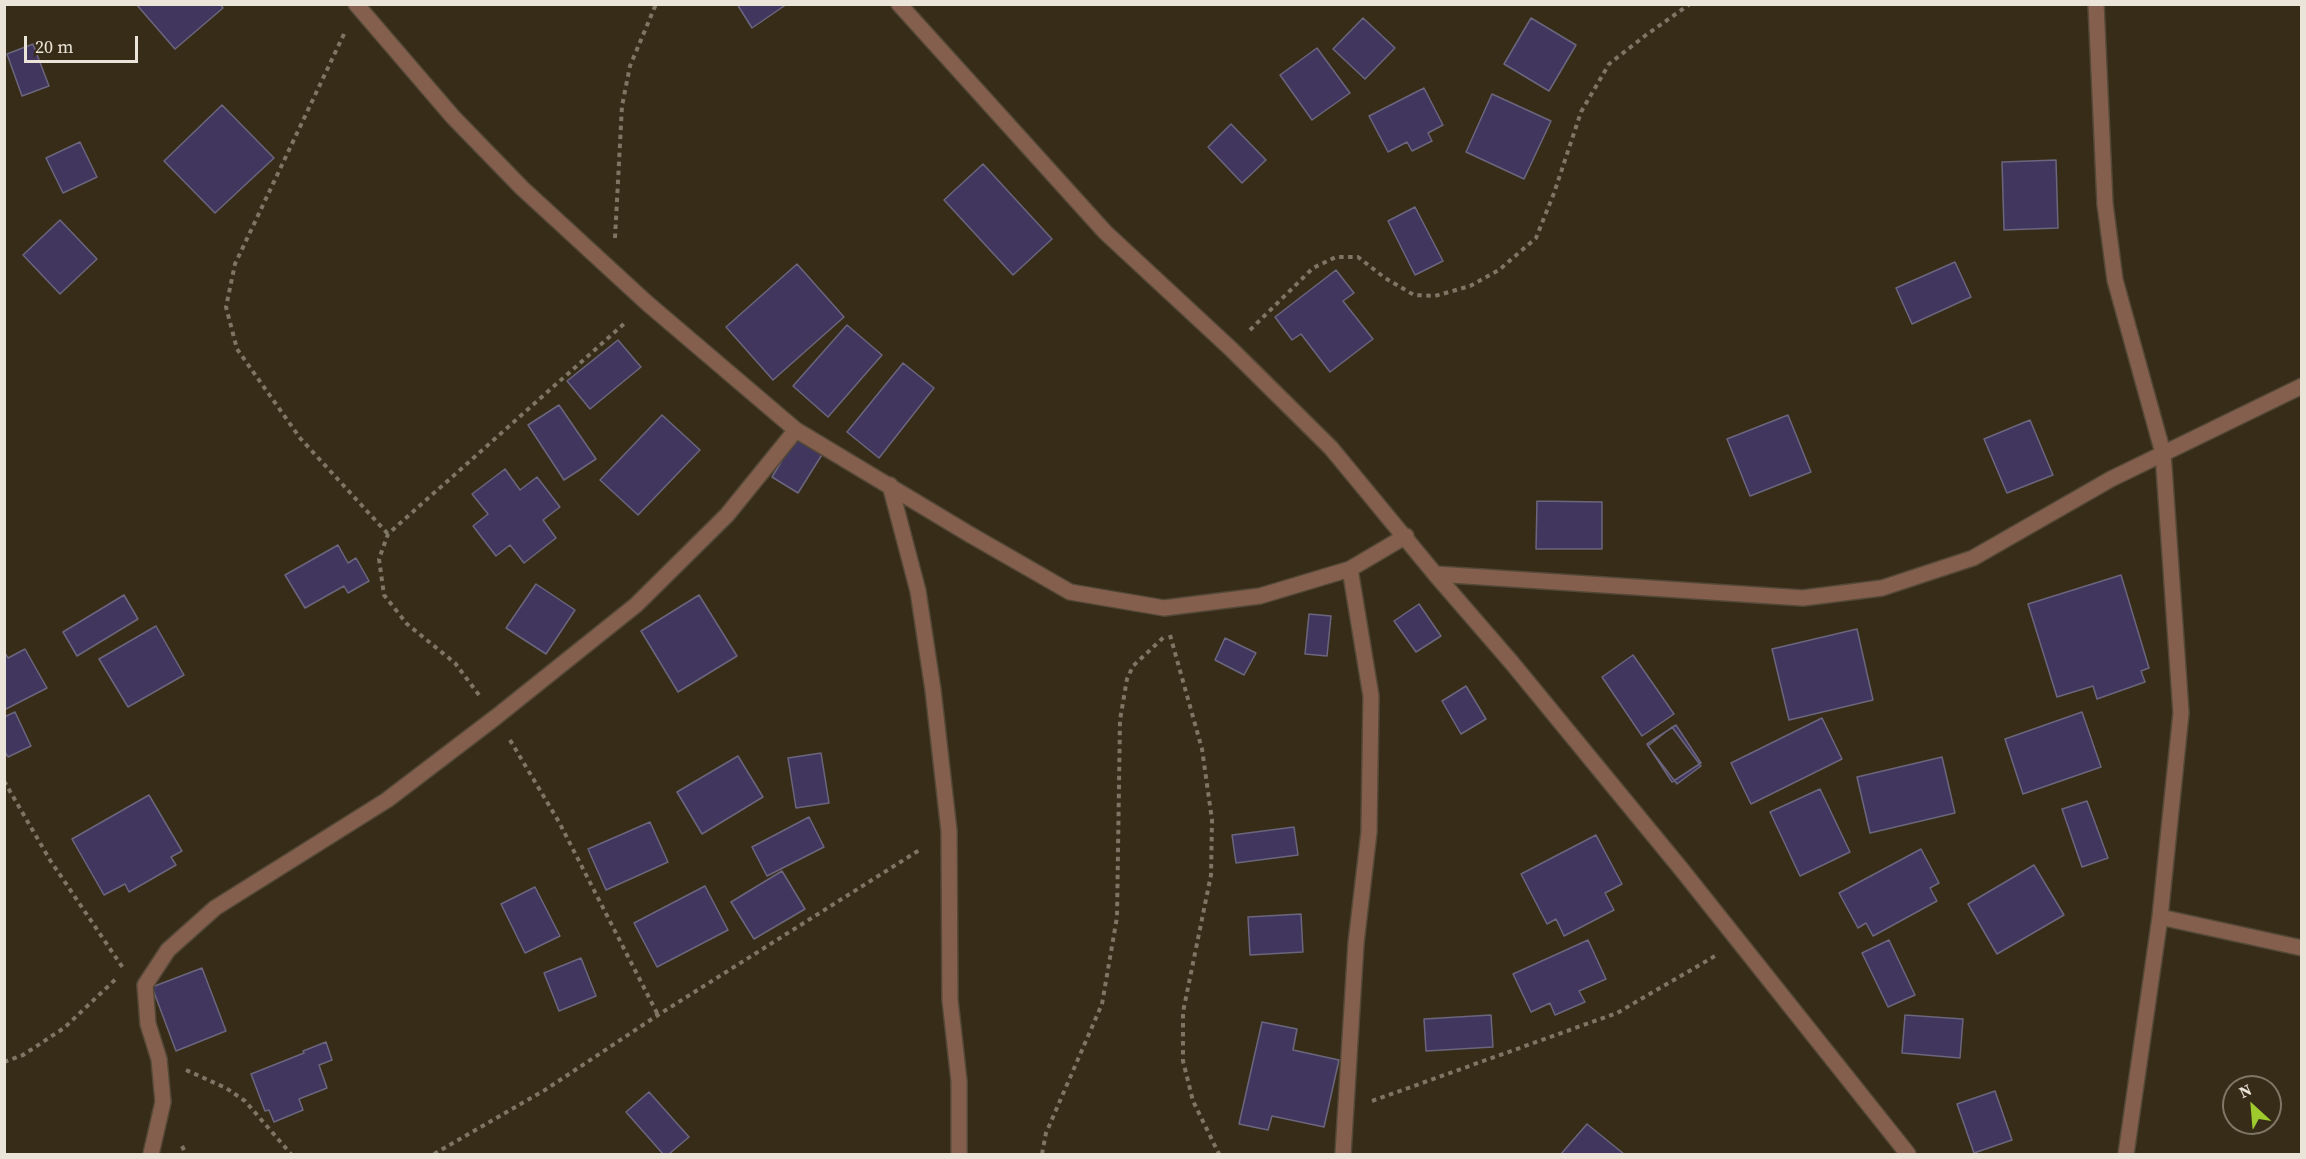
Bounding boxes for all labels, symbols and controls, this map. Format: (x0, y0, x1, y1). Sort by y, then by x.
scale bar (27, 24, 141, 62)
text: 20 m (35, 34, 73, 59)
north arrow (2222, 1075, 2282, 1135)
text: N (2235, 1078, 2255, 1103)

